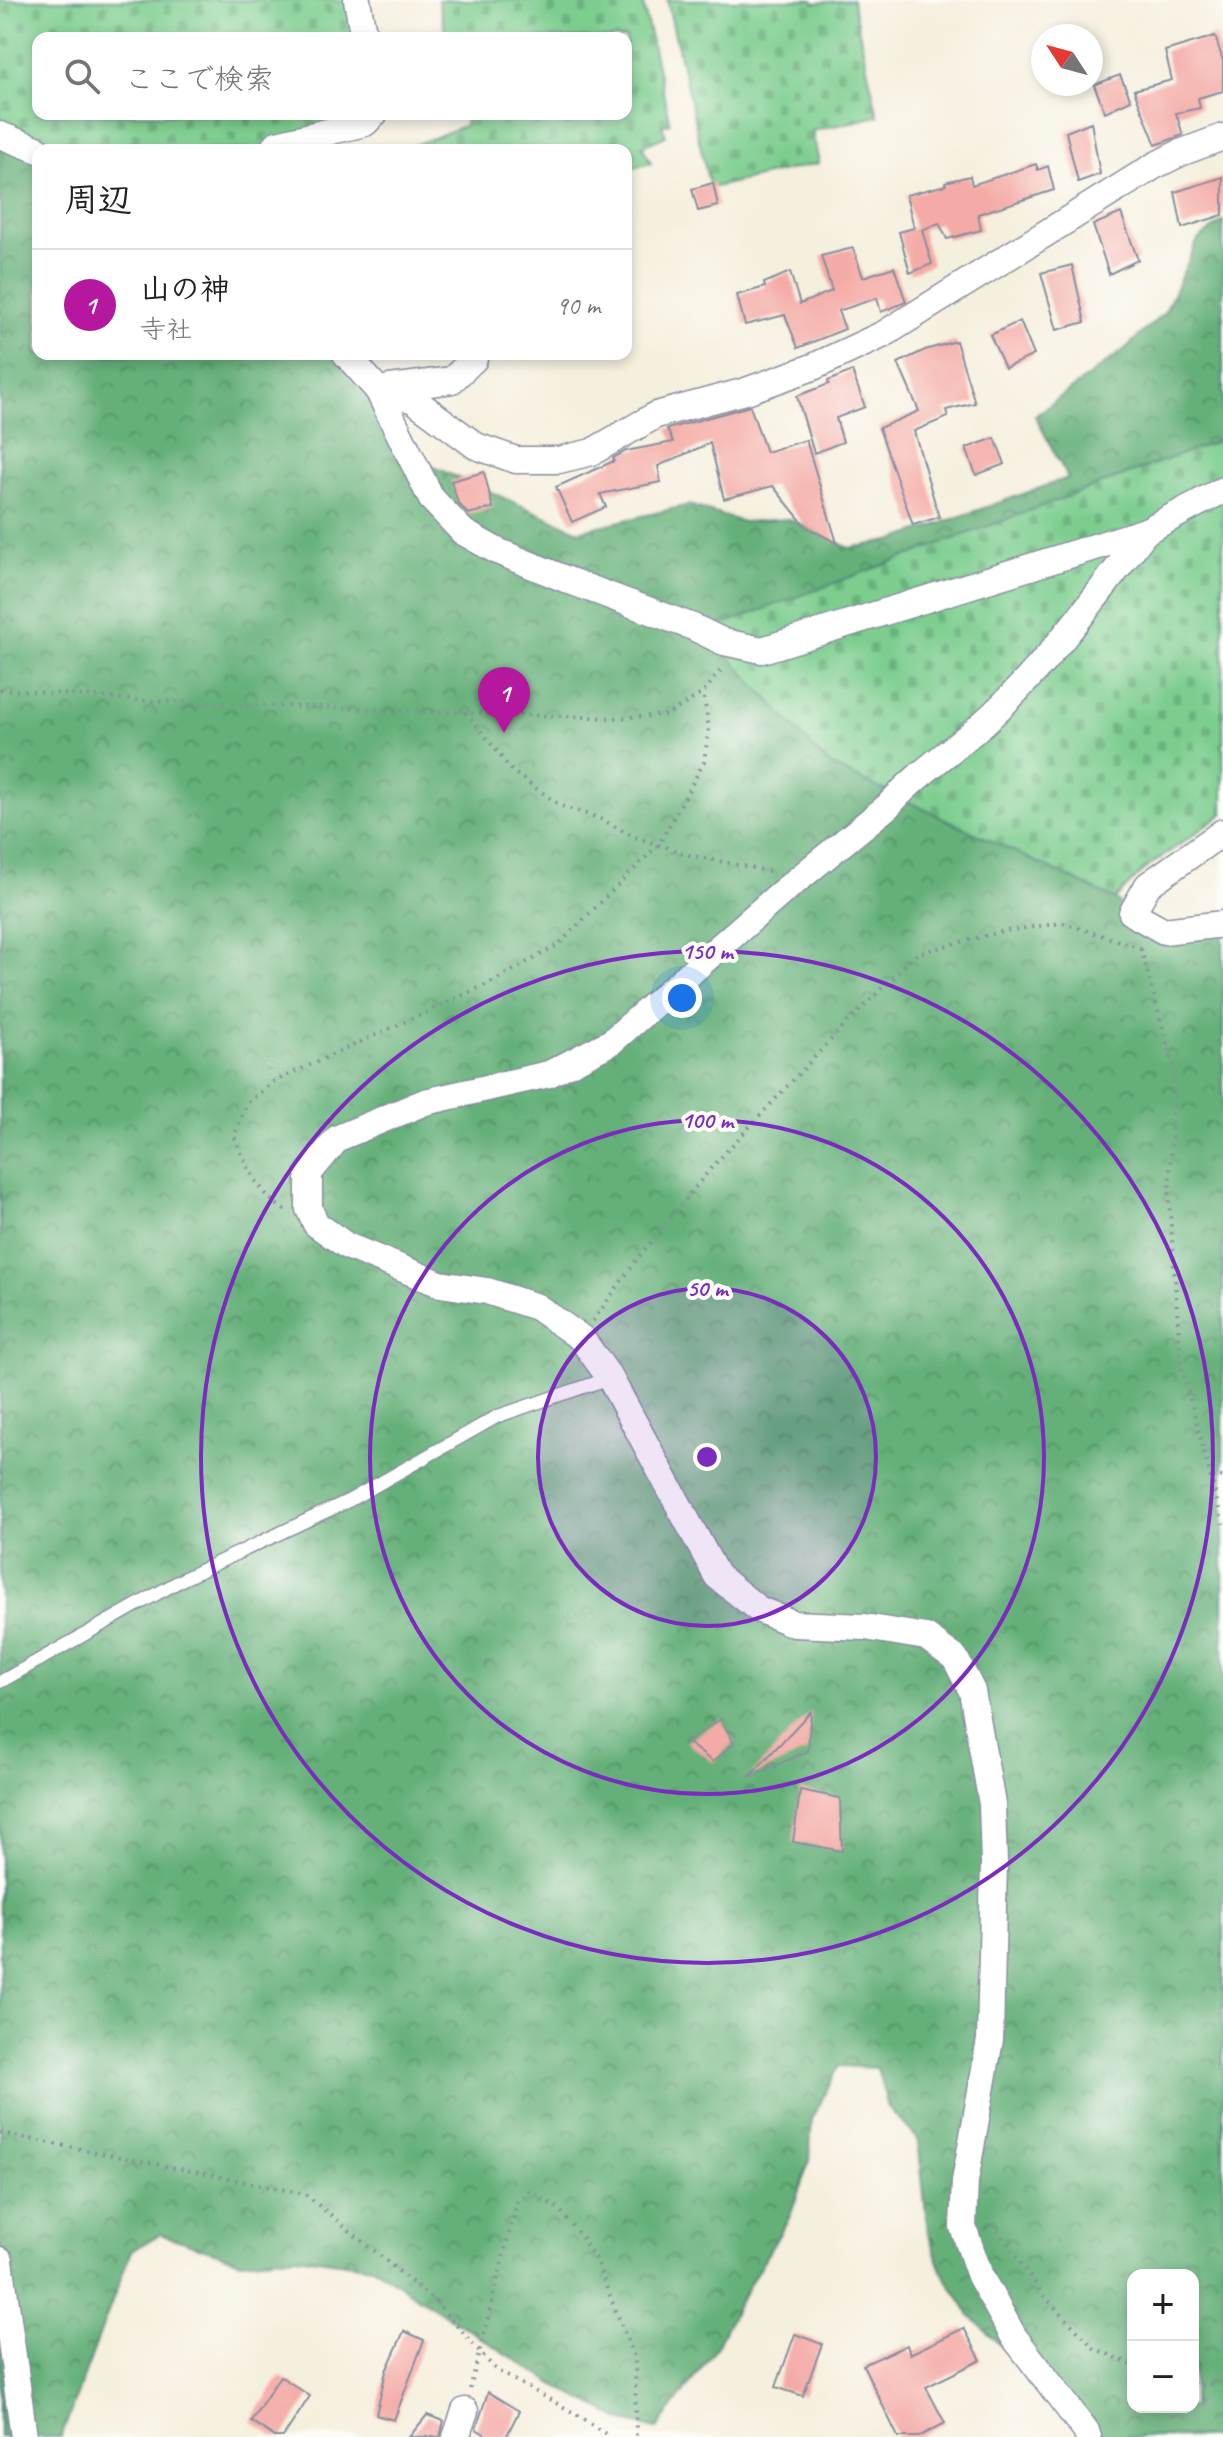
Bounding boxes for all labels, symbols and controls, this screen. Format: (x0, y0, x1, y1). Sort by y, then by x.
north arrow (1031, 24, 1103, 96)
search box (32, 32, 632, 120)
icon: search (60, 54, 104, 98)
text: ここで検索 (124, 60, 274, 98)
text: 周辺 (64, 178, 132, 221)
text: 山の神 (140, 270, 230, 308)
text: 1 (84, 289, 96, 322)
text: 90 m (556, 289, 600, 322)
text: 寺社 (140, 313, 192, 346)
pin: 1 (478, 667, 530, 733)
text: 150 m (681, 936, 735, 966)
your location (662, 978, 702, 1018)
text: 100 m (681, 1105, 735, 1135)
text: 50 m (687, 1273, 730, 1303)
centre of rings (693, 1443, 721, 1471)
map controls (1127, 2269, 1199, 2413)
button: + (1127, 2269, 1199, 2341)
button: − (1127, 2341, 1199, 2413)

